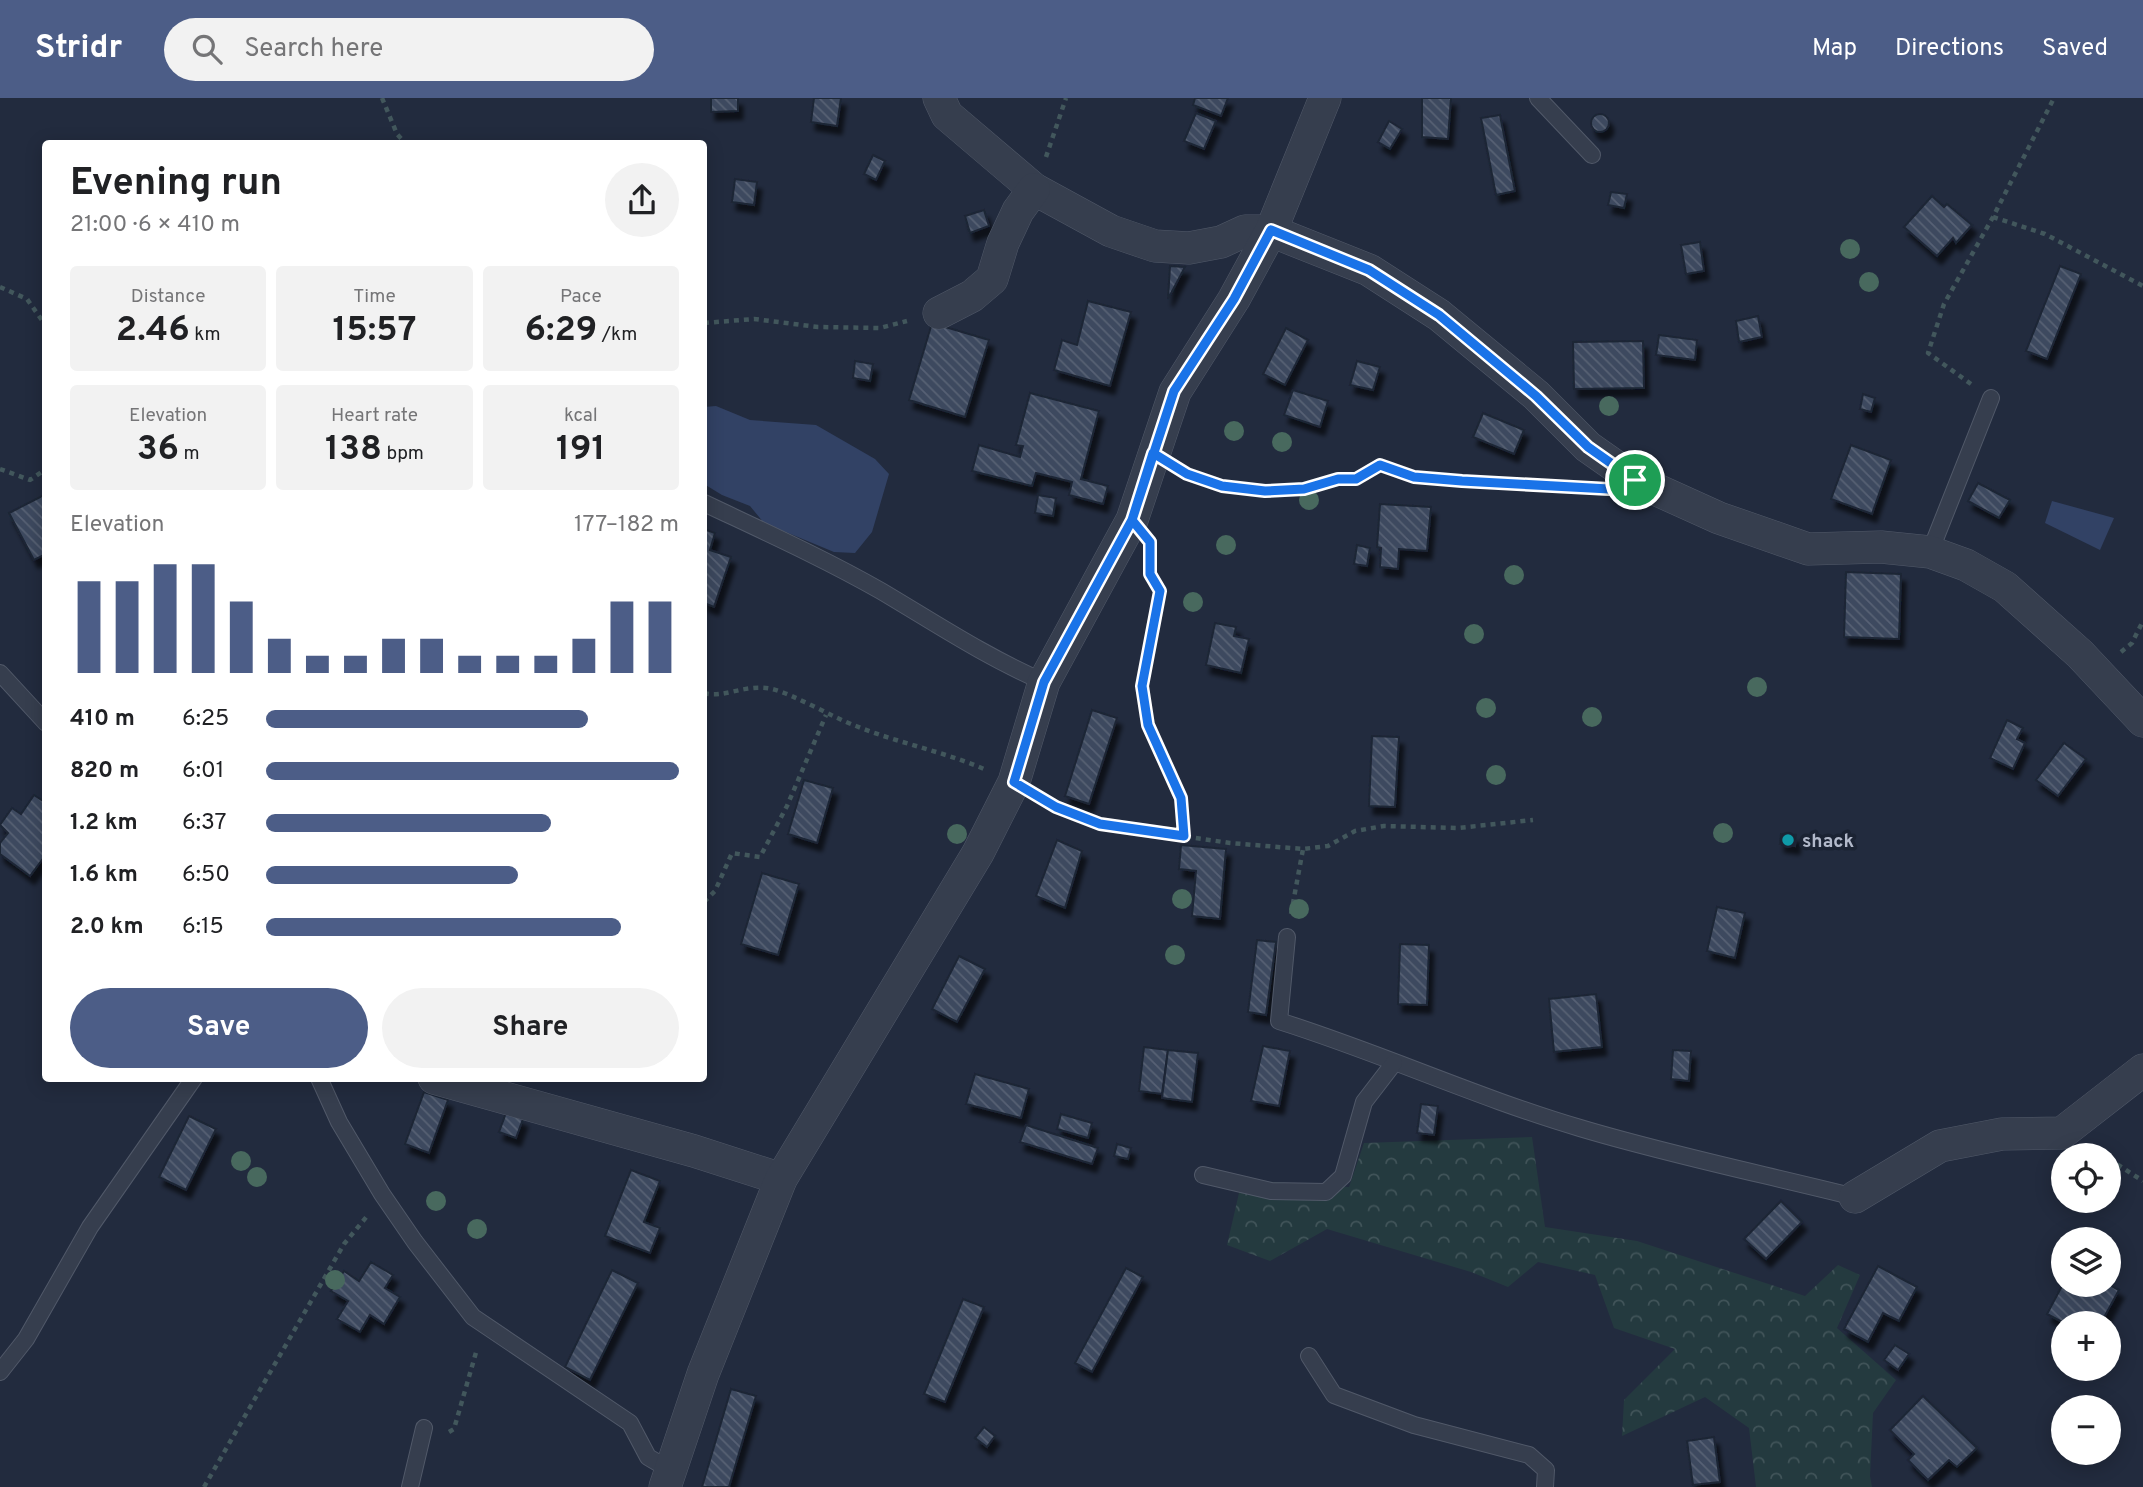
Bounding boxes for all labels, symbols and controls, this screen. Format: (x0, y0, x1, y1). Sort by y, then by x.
search box (164, 18, 654, 81)
text: Stridr (35, 28, 122, 70)
icon: search (188, 30, 226, 68)
text: Search here (244, 33, 383, 66)
text: Map (1812, 34, 1857, 64)
text: Directions (1895, 34, 2004, 64)
text: Saved (2042, 34, 2108, 64)
text: Evening run (70, 160, 282, 209)
button: share (605, 163, 679, 237)
text: 21:00 · 6 × 410 m (70, 211, 240, 240)
text: Distance (131, 285, 205, 309)
text: Time (353, 285, 396, 309)
text: Pace (560, 285, 602, 309)
text: 2.46 (116, 309, 190, 353)
text: 15:57 (332, 309, 417, 353)
text: 6:29 (524, 309, 597, 353)
text: km (190, 323, 221, 347)
text: /km (597, 323, 637, 347)
text: Elevation (129, 404, 207, 428)
text: Heart rate (331, 404, 418, 428)
text: kcal (564, 404, 598, 428)
text: 36 (137, 428, 179, 472)
text: 138 (325, 428, 382, 472)
text: 191 (556, 428, 606, 472)
text: m (179, 442, 200, 466)
text: bpm (382, 442, 424, 466)
pin (1605, 450, 1665, 510)
icon: arrive (1616, 461, 1654, 499)
text: Elevation (70, 511, 165, 540)
text: 177–182 m (574, 511, 679, 540)
text: 410 m (70, 705, 135, 734)
text: 6:25 (182, 705, 229, 734)
text: 820 m (70, 757, 139, 786)
text: 6:01 (182, 757, 224, 786)
text: 1.2 km (70, 809, 138, 838)
text: 6:37 (182, 809, 227, 838)
place label: shack (1802, 830, 1855, 854)
marker: shack (1780, 832, 1796, 848)
text: 1.6 km (70, 861, 138, 890)
text: 6:50 (182, 861, 230, 890)
text: 2.0 km (70, 913, 144, 942)
text: 6:15 (182, 913, 224, 942)
button: Save (70, 988, 368, 1068)
button: Share (382, 988, 679, 1068)
map controls (2051, 1143, 2121, 1465)
button: locate (2051, 1143, 2121, 1213)
button: layers (2051, 1227, 2121, 1297)
button: + (2051, 1311, 2121, 1381)
button: − (2051, 1395, 2121, 1465)

